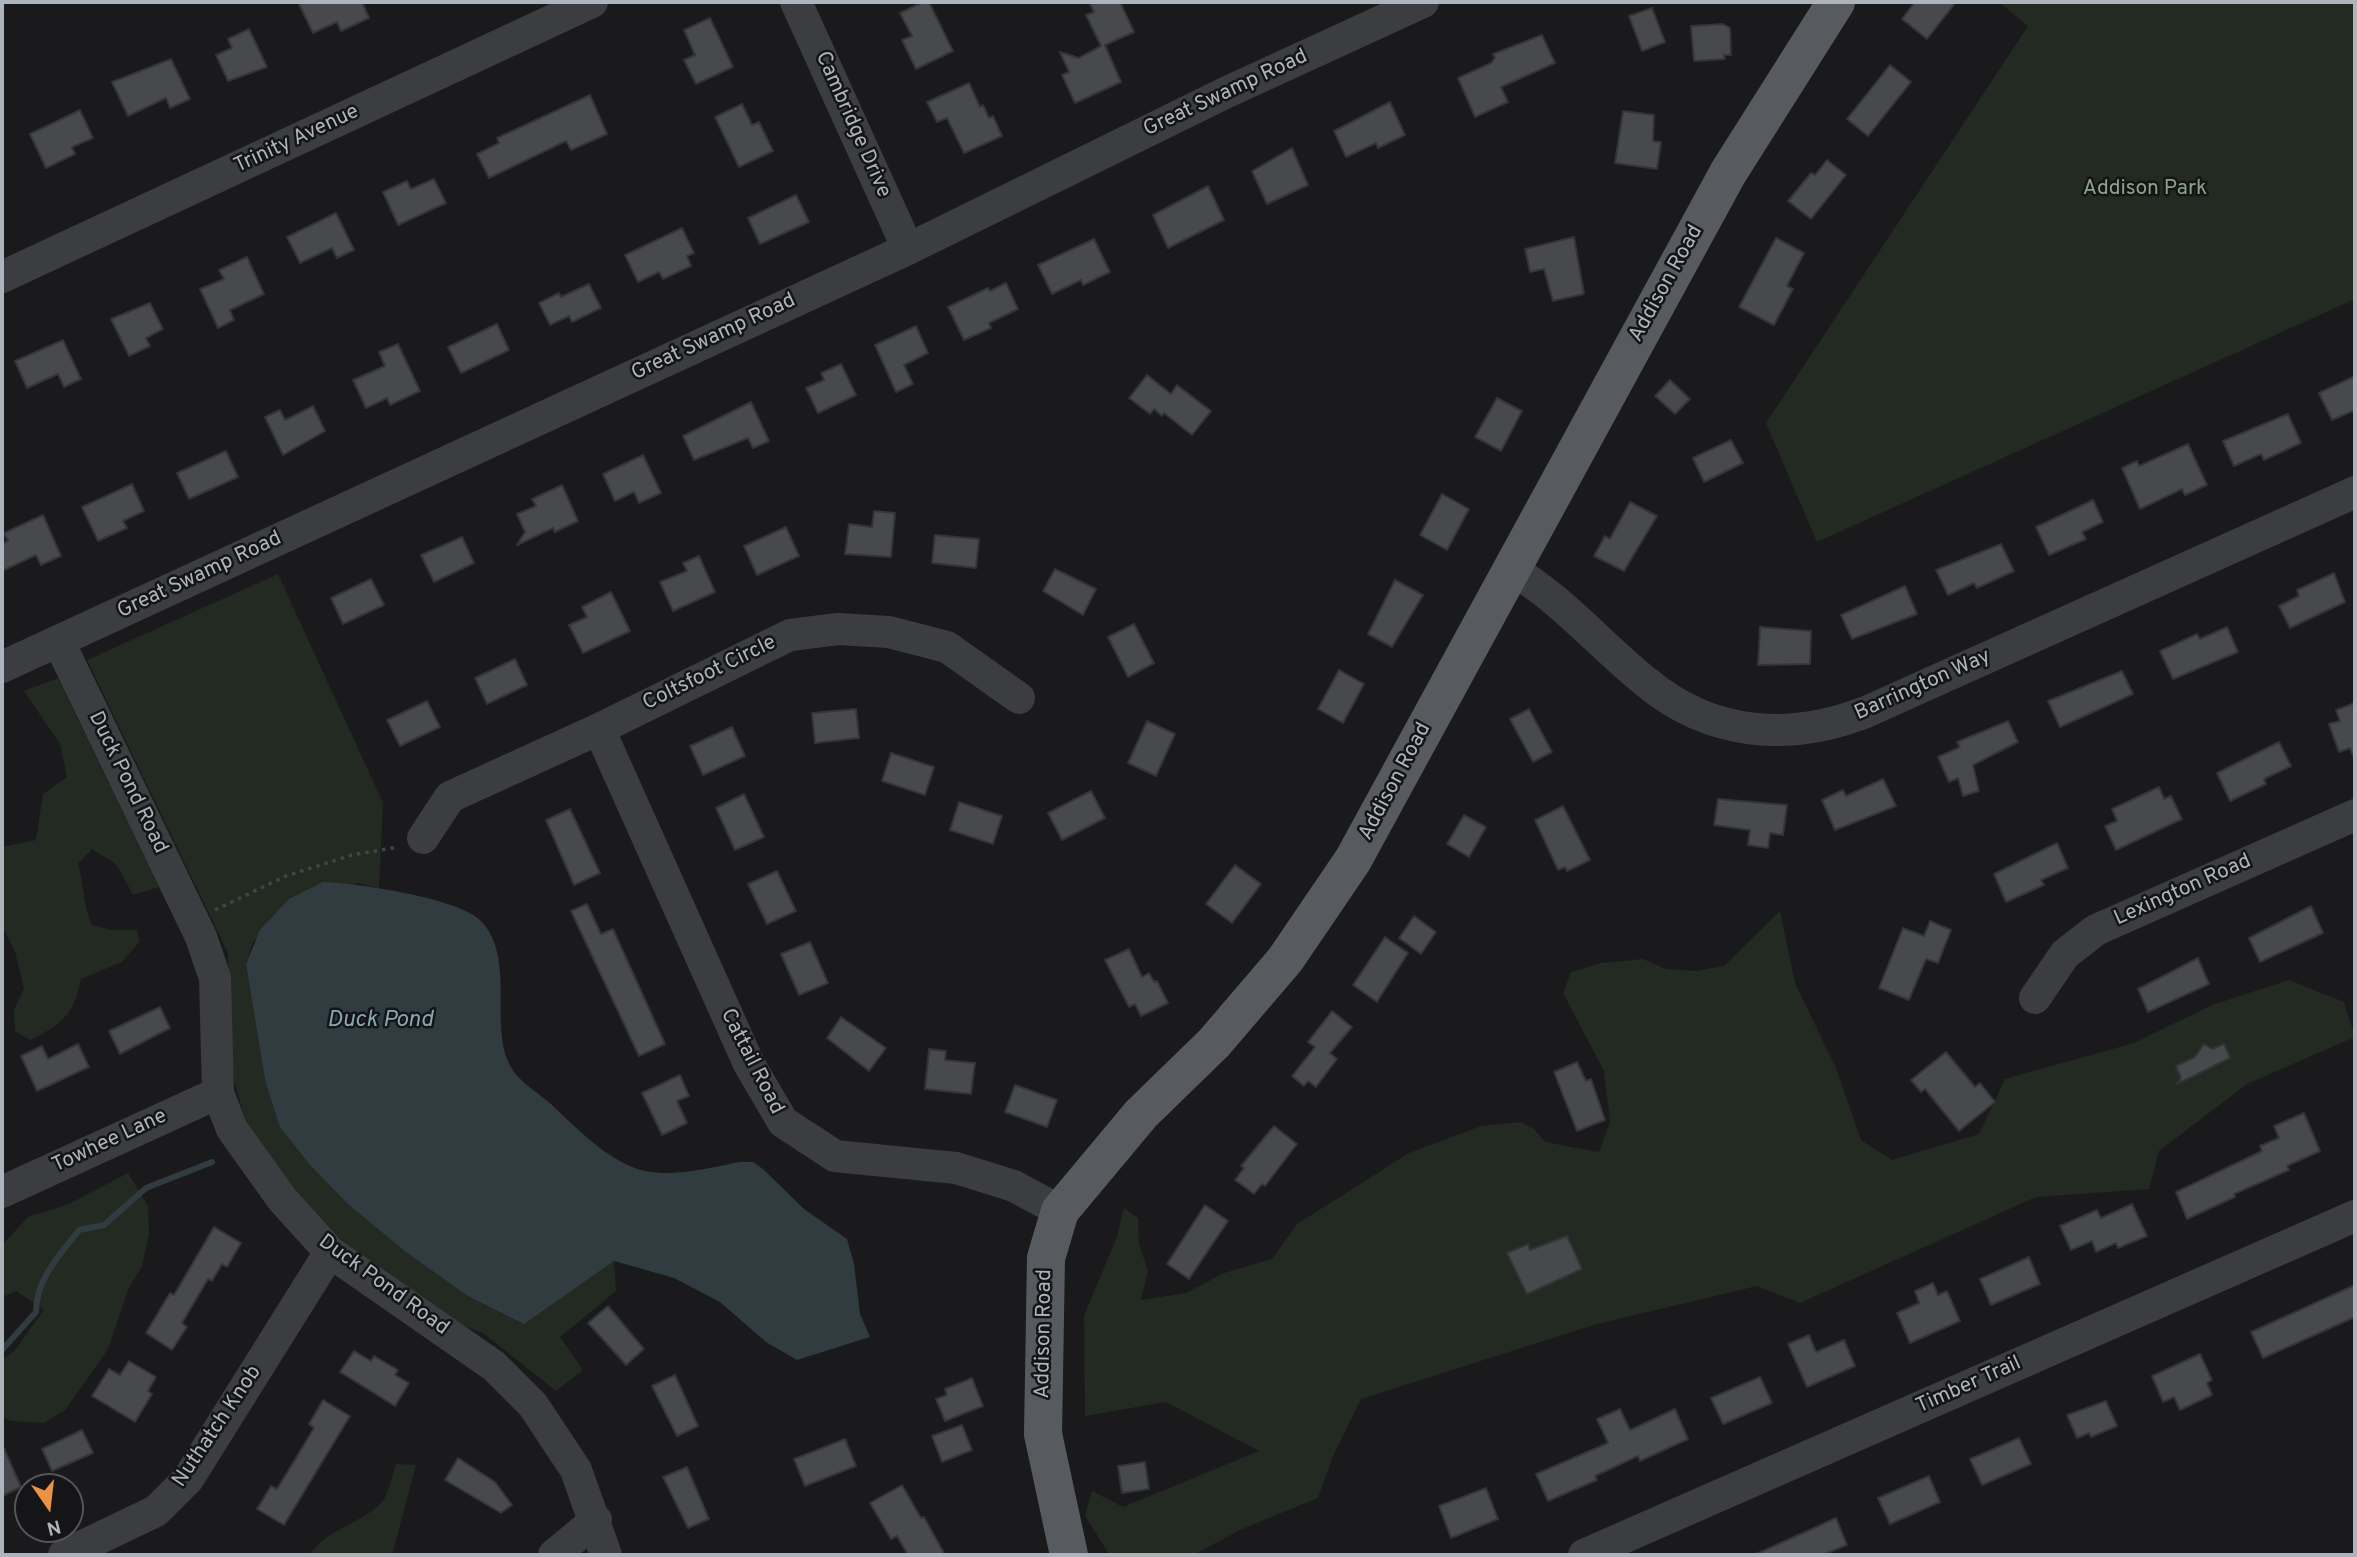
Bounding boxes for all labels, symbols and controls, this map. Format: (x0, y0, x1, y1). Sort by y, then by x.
street label: Great Swamp Road (1140, 45, 1312, 143)
street label: Cambridge Drive (809, 48, 895, 202)
street label: Trinity Avenue (231, 100, 363, 180)
park label: Addison Park (2083, 177, 2207, 203)
street label: Addison Road (1625, 221, 1709, 347)
street label: Great Swamp Road (628, 289, 800, 387)
street label: Great Swamp Road (114, 527, 286, 625)
street label: Coltsfoot Circle (639, 631, 781, 717)
street label: Barrington Way (1851, 645, 1995, 727)
street label: Duck Pond Road (82, 708, 172, 858)
street label: Addison Road (1354, 719, 1438, 845)
street label: Lexington Road (2111, 850, 2255, 932)
street label: Cattail Road (714, 1005, 788, 1119)
water label: Duck Pond (327, 1007, 433, 1035)
street label: Towhee Lane (49, 1105, 171, 1179)
street label: Duck Pond Road (313, 1230, 453, 1342)
street label: Addison Road (1031, 1269, 1059, 1399)
street label: Timber Trail (1913, 1352, 2025, 1420)
street label: Nuthatch Knob (168, 1361, 268, 1493)
north arrow (14, 1473, 84, 1543)
text: N (44, 1513, 63, 1540)

